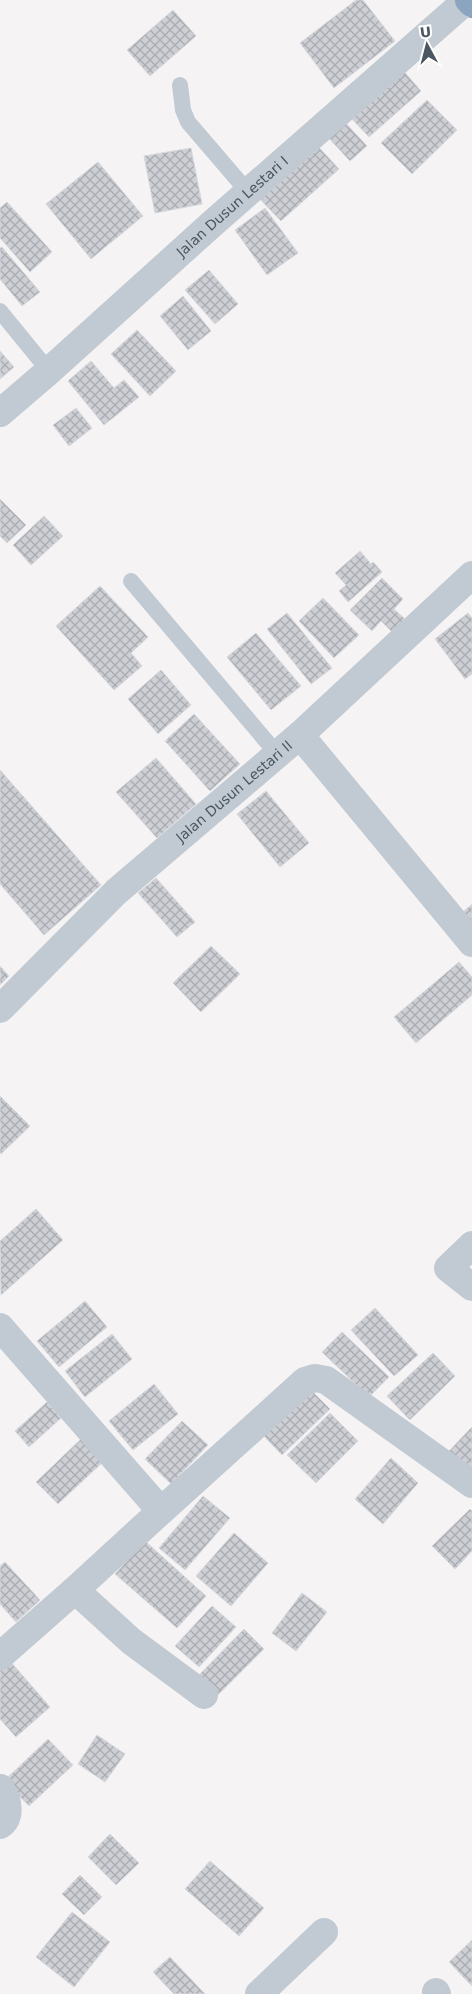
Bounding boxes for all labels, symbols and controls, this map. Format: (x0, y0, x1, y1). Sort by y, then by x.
north arrow (402, 20, 452, 70)
text: U (419, 23, 432, 41)
street label: Jalan Dusun Lestari I (173, 153, 291, 261)
street label: Jalan Dusun Lestari II (172, 737, 295, 846)

